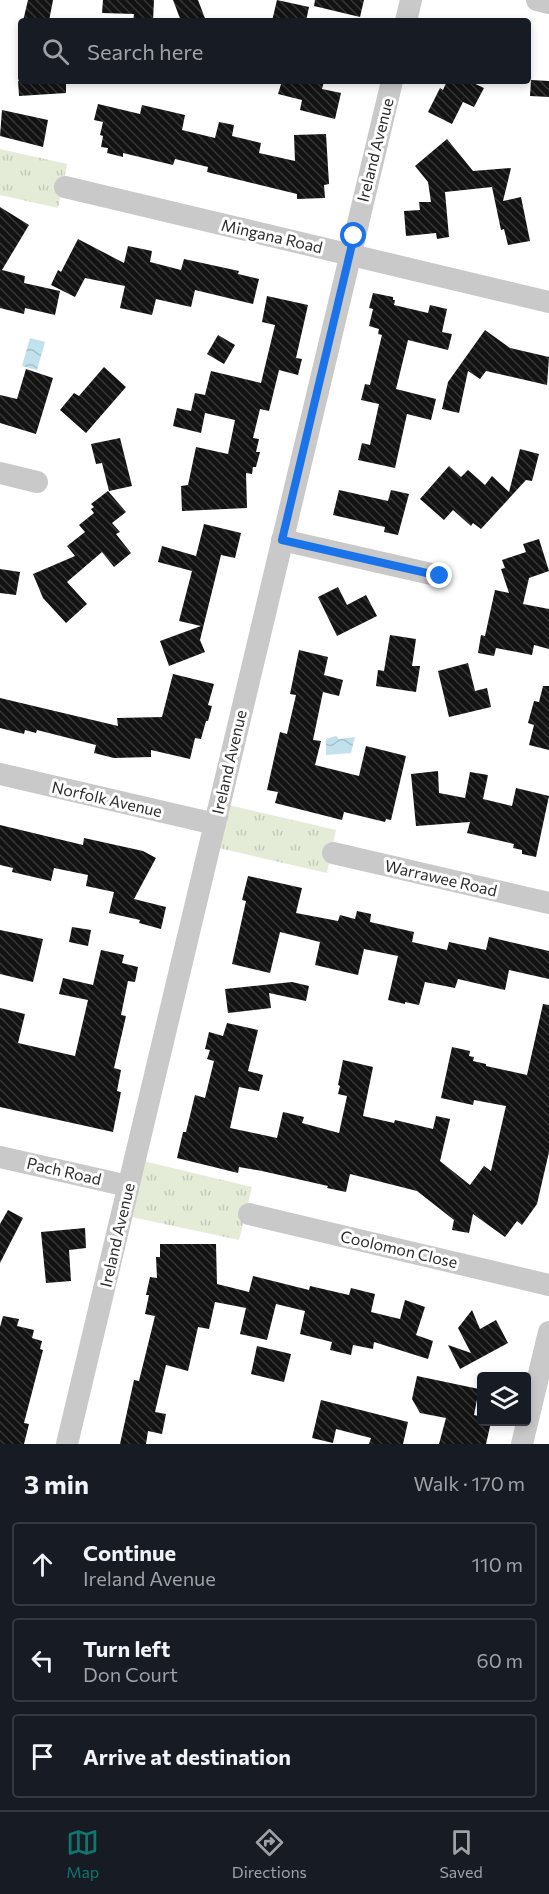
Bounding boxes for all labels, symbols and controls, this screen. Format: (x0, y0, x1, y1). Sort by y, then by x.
search box (18, 18, 531, 84)
icon: search (39, 35, 72, 68)
text: Search here (87, 38, 203, 65)
street label: Ireland Avenue (352, 96, 397, 204)
street label: Mingana Road (220, 215, 325, 256)
route start (340, 222, 366, 248)
route end (426, 562, 452, 588)
street label: Ireland Avenue (207, 708, 250, 816)
street label: Norfolk Avenue (50, 777, 164, 820)
street label: Warrawee Road (383, 855, 499, 900)
street label: Pach Road (25, 1153, 103, 1188)
street label: Ireland Avenue (95, 1181, 138, 1289)
street label: Coolomon Close (339, 1226, 460, 1271)
map controls (477, 1372, 531, 1426)
button: layers (477, 1372, 531, 1426)
text: 3 min (24, 1468, 89, 1499)
text: Walk · 170 m (414, 1471, 525, 1495)
text: Continue (83, 1539, 176, 1566)
icon: ahead (26, 1548, 59, 1581)
text: 110 m (472, 1552, 523, 1576)
text: Ireland Avenue (83, 1566, 216, 1590)
text: Turn left (83, 1635, 170, 1662)
icon: left (26, 1644, 59, 1677)
text: 60 m (477, 1648, 523, 1672)
text: Don Court (83, 1662, 178, 1686)
icon: arrive (26, 1740, 59, 1773)
text: Arrive at destination (83, 1743, 291, 1770)
tab: Map (66, 1826, 99, 1881)
tab: Directions (232, 1826, 307, 1881)
tab: Saved (439, 1826, 483, 1881)

